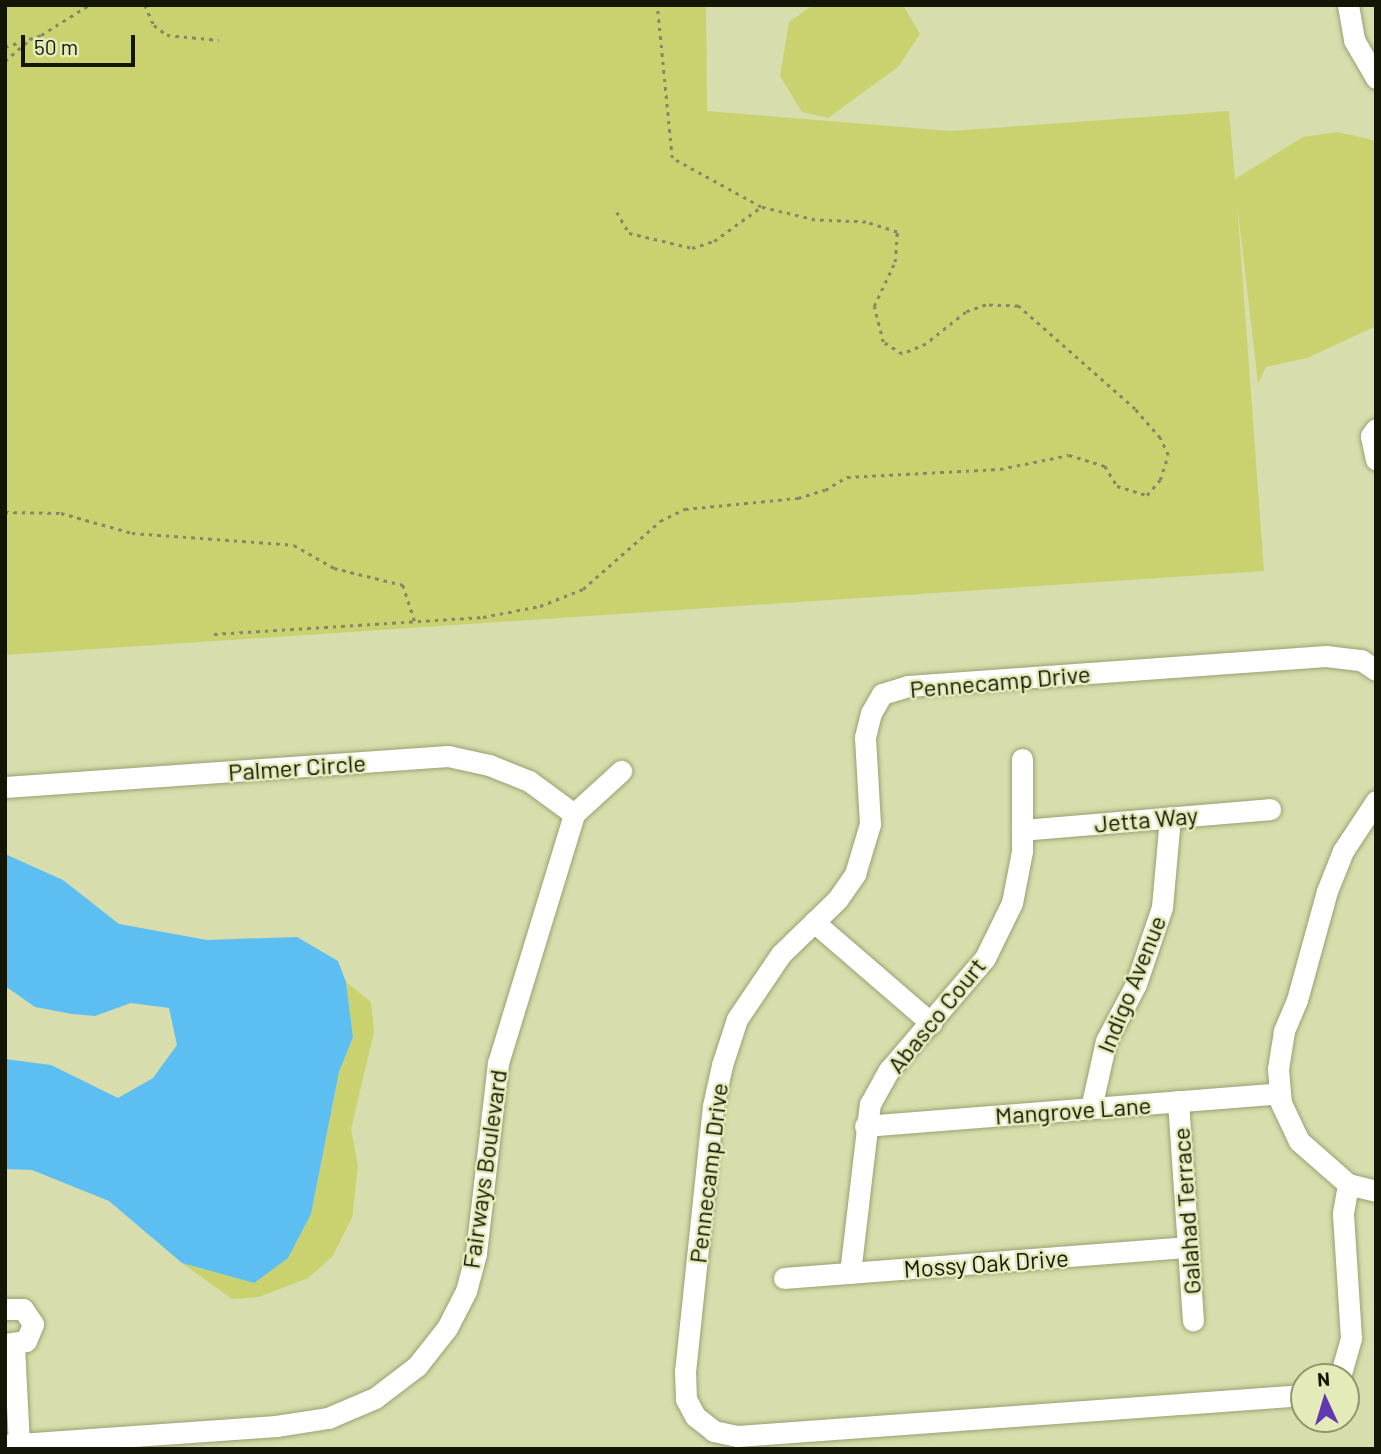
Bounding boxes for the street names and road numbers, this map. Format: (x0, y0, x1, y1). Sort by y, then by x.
street label: Pennecamp Drive (909, 659, 1091, 703)
street label: Palmer Circle (227, 748, 367, 786)
street label: Jetta Way (1093, 800, 1199, 838)
street label: Indigo Avenue (1090, 911, 1172, 1057)
street label: Abasco Court (881, 952, 991, 1078)
street label: Fairways Boulevard (456, 1068, 512, 1270)
street label: Pennecamp Drive (683, 1081, 733, 1265)
street label: Mangrove Lane (994, 1090, 1152, 1130)
street label: Galahad Terrace (1166, 1127, 1206, 1295)
street label: Mossy Oak Drive (902, 1243, 1070, 1283)

